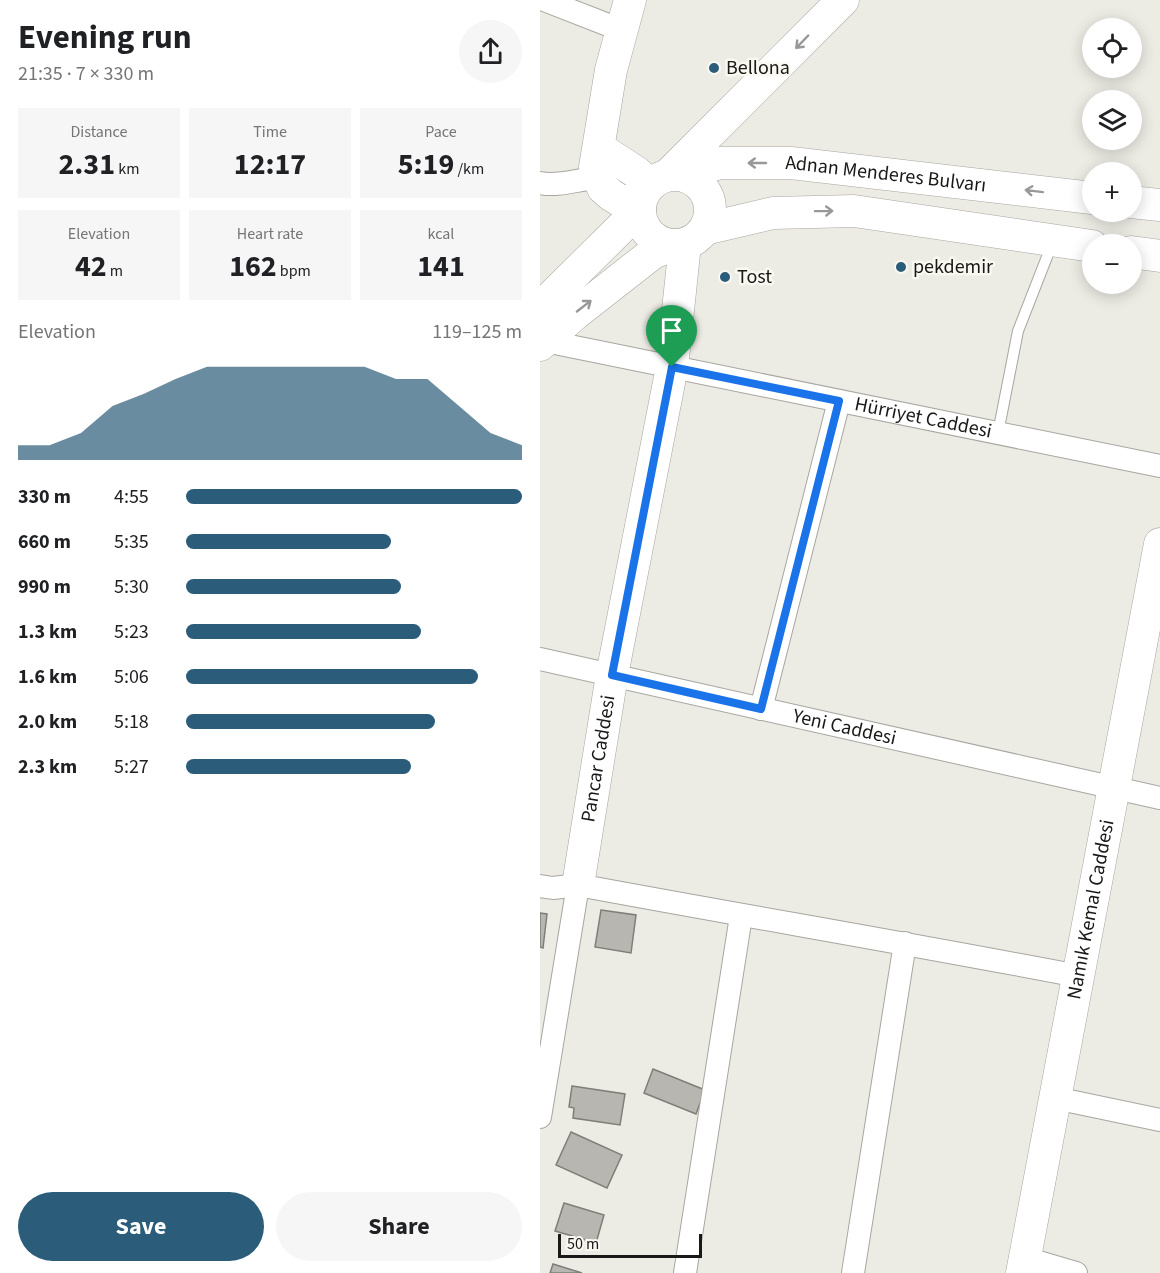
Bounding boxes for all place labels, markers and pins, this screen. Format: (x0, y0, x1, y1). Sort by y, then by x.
place label: Bellona (726, 54, 790, 82)
marker: Bellona (707, 61, 721, 75)
place label: pekdemir (913, 253, 993, 281)
marker: pekdemir (894, 260, 908, 274)
place label: Tost (737, 263, 772, 291)
marker: Tost (718, 270, 732, 284)
pin (646, 305, 697, 367)

